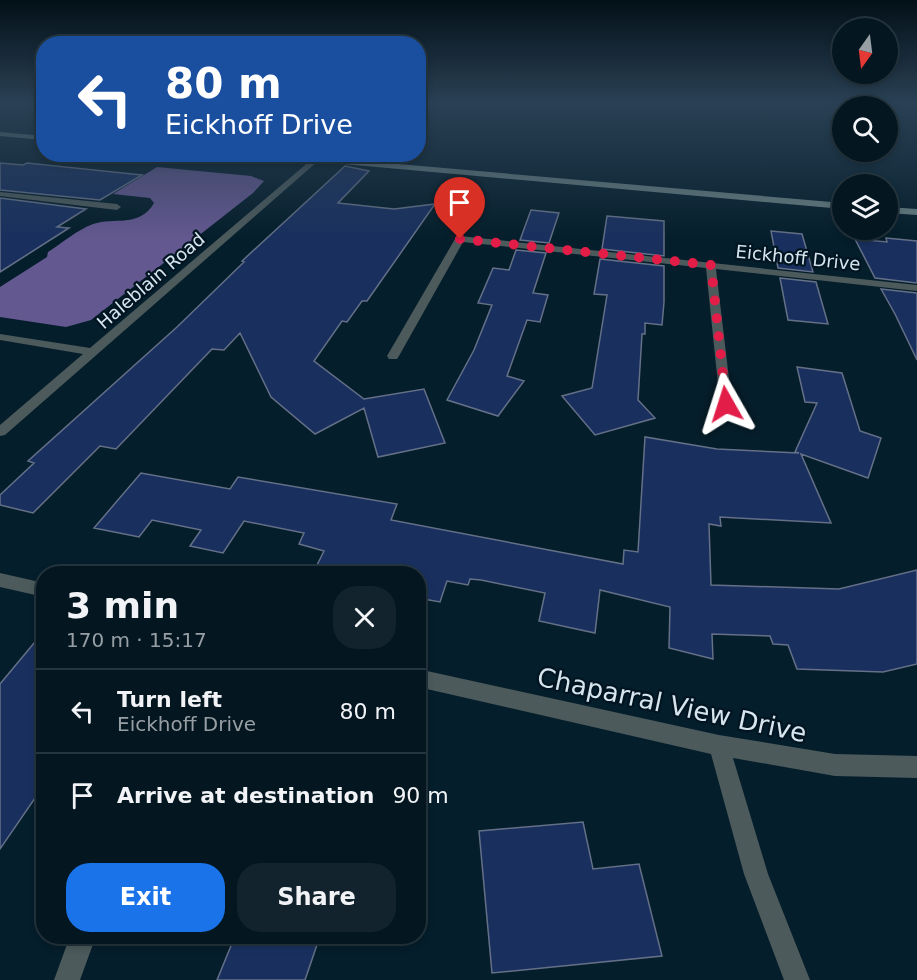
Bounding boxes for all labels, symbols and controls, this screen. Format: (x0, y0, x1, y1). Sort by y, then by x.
north arrow (832, 18, 898, 84)
map controls (832, 18, 898, 240)
text: 80 m (165, 59, 282, 108)
icon: left (66, 60, 144, 138)
button: search (832, 96, 898, 162)
text: Eickhoff Drive (165, 109, 353, 140)
button: layers (832, 174, 898, 240)
pin (434, 177, 485, 239)
icon: arrive (443, 186, 476, 219)
street label: Haleblain Road (93, 228, 209, 333)
street label: Eickhoff Drive (735, 241, 861, 274)
position arrow (694, 372, 758, 436)
text: 3 min (66, 585, 179, 626)
button: close (333, 586, 396, 649)
text: 170 m · 15:17 (66, 628, 207, 652)
street label: Chaparral View Drive (535, 662, 809, 748)
text: Turn left (117, 687, 222, 712)
icon: left (66, 695, 99, 728)
text: 80 m (340, 699, 396, 724)
text: Eickhoff Drive (117, 712, 256, 736)
icon: arrive (66, 779, 99, 812)
text: Arrive at destination (117, 783, 374, 808)
text: 90 m (392, 783, 449, 808)
button: Exit (66, 863, 225, 932)
button: Share (237, 863, 396, 932)

